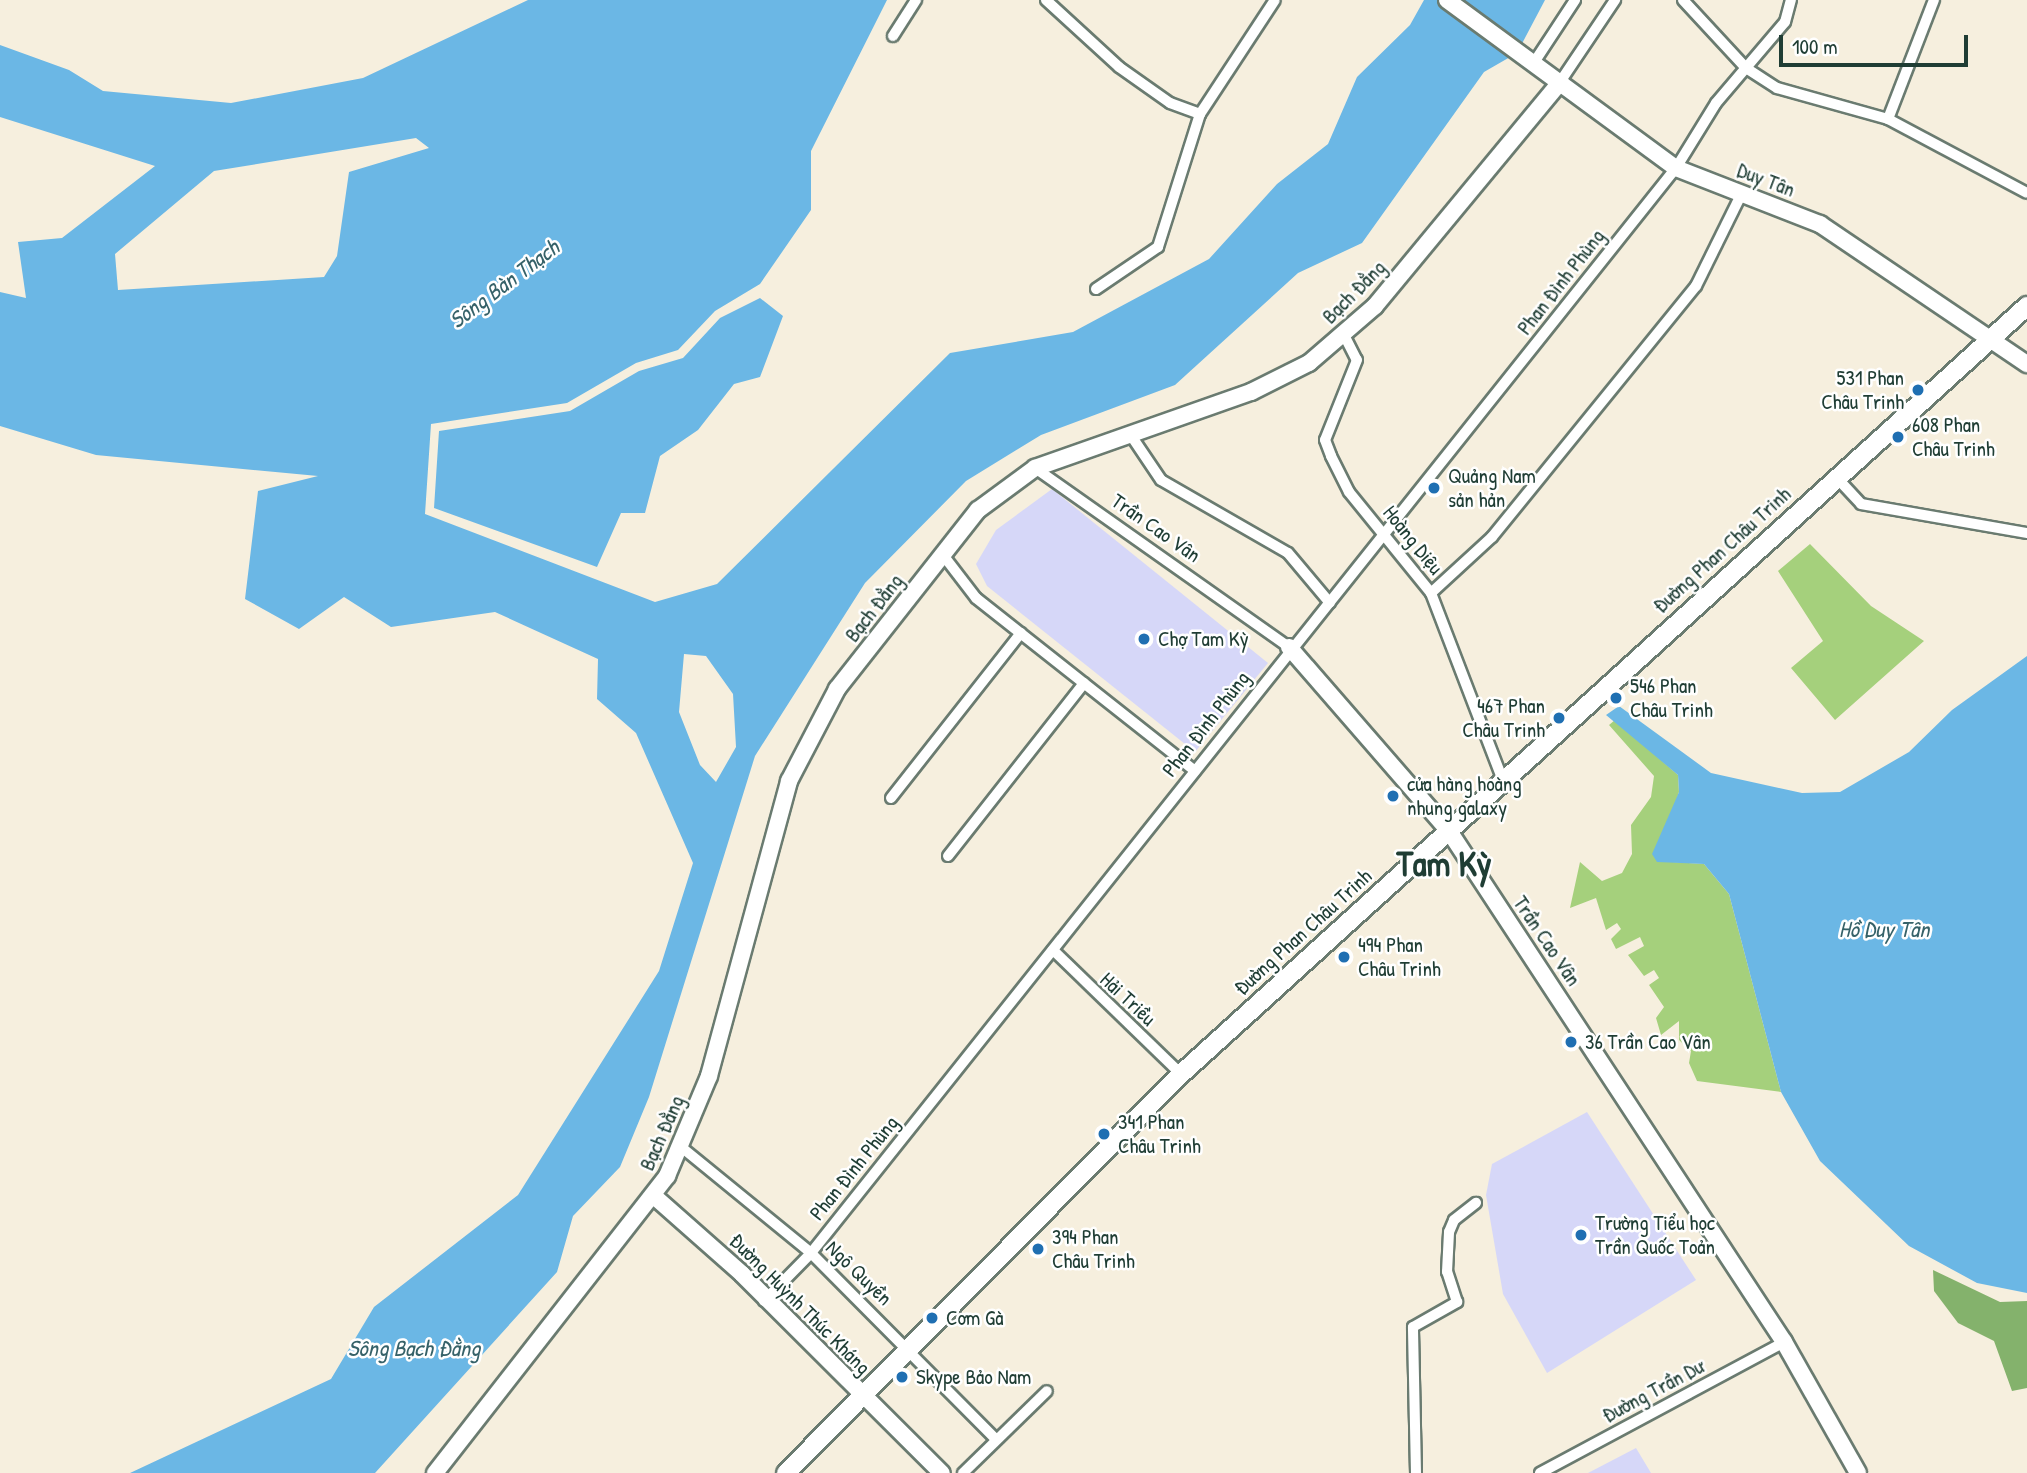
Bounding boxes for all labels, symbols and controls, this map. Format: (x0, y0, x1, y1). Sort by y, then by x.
scale bar (1782, 21, 1971, 65)
text: 100 m (1792, 32, 1838, 61)
street label: Duy Tân (1734, 158, 1798, 202)
street label: Phan Đình Phùng (1512, 224, 1610, 340)
water label: Sông Bàn Thạch (444, 234, 564, 334)
street label: Bạch Đằng (1317, 255, 1391, 329)
place label: 531 Phan Châu Trinh (1821, 365, 1904, 415)
marker: 531 Phan Châu Trinh (1910, 382, 1926, 398)
place label: 608 Phan Châu Trinh (1912, 412, 1995, 462)
marker: 608 Phan Châu Trinh (1890, 429, 1906, 445)
place label: Quảng Nam sản hản (1448, 463, 1536, 513)
marker: Quảng Nam sản hản (1426, 480, 1442, 496)
street label: Đường Phan Châu Trinh (1648, 482, 1796, 618)
street label: Trần Cao Vân (1107, 488, 1205, 568)
street label: Hoàng Diệu (1378, 500, 1448, 580)
street label: Bạch Đằng (840, 569, 908, 647)
place label: Chợ Tam Kỳ (1158, 626, 1249, 652)
marker: Chợ Tam Kỳ (1136, 631, 1152, 647)
street label: Phan Đình Phùng (1157, 666, 1255, 782)
place label: 546 Phan Châu Trinh (1630, 673, 1713, 723)
marker: 546 Phan Châu Trinh (1608, 690, 1624, 706)
place label: 467 Phan Châu Trinh (1462, 693, 1545, 743)
marker: 467 Phan Châu Trinh (1551, 710, 1567, 726)
place label: cửa hàng hoàng nhung galaxy (1407, 771, 1522, 821)
marker: cửa hàng hoàng nhung galaxy (1385, 788, 1401, 804)
district label: Tam Kỳ (1396, 843, 1492, 885)
street label: Đường Phan Châu Trinh (1229, 864, 1377, 1000)
street label: Trần Cao Vân (1508, 891, 1586, 991)
water label: Hồ Duy Tân (1839, 915, 1929, 943)
place label: 494 Phan Châu Trinh (1358, 932, 1441, 982)
marker: 494 Phan Châu Trinh (1336, 949, 1352, 965)
street label: Hải Triều (1095, 967, 1161, 1031)
place label: 36 Trần Cao Vân (1585, 1029, 1711, 1055)
marker: 36 Trần Cao Vân (1563, 1034, 1579, 1050)
street label: Bạch Đằng (634, 1092, 690, 1174)
place label: 341 Phan Châu Trinh (1118, 1109, 1201, 1159)
street label: Phan Đình Phùng (804, 1111, 904, 1225)
marker: 341 Phan Châu Trinh (1096, 1126, 1112, 1142)
place label: Trường Tiểu học Trần Quốc Toản (1595, 1210, 1715, 1260)
place label: 394 Phan Châu Trinh (1052, 1224, 1135, 1274)
marker: Trường Tiểu học Trần Quốc Toản (1573, 1227, 1589, 1243)
street label: Đường Huỳnh Thúc Kháng (724, 1228, 876, 1380)
street label: Ngô Quyền (821, 1235, 897, 1311)
marker: 394 Phan Châu Trinh (1030, 1241, 1046, 1257)
place label: Cơm Gà (946, 1305, 1003, 1331)
marker: Cơm Gà (924, 1310, 940, 1326)
water label: Sông Bạch Đằng (348, 1334, 480, 1362)
street label: Đường Trần Dư (1598, 1354, 1708, 1428)
place label: Skype Bảo Nam (916, 1364, 1031, 1390)
marker: Skype Bảo Nam (894, 1369, 910, 1385)

